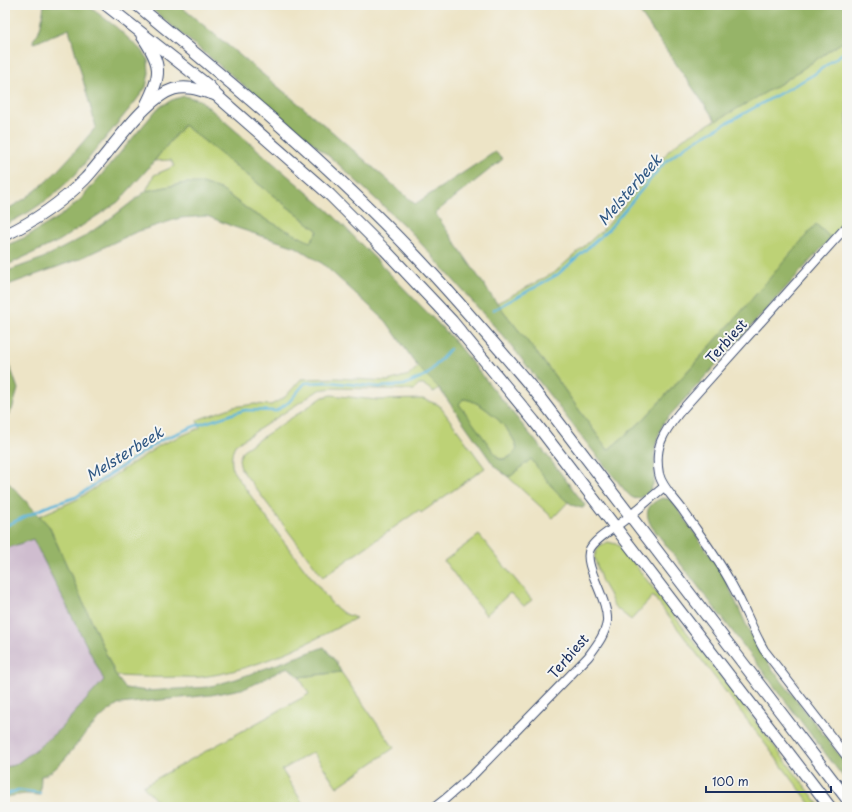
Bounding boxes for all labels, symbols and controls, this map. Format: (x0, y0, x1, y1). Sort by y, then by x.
water label: Melsterbeek (591, 148, 667, 230)
street label: Terbiest (700, 314, 752, 368)
water label: Melsterbeek (81, 419, 168, 486)
street label: Terbiest (543, 629, 594, 683)
scale bar (706, 768, 831, 794)
text: 100 m (712, 772, 749, 790)

